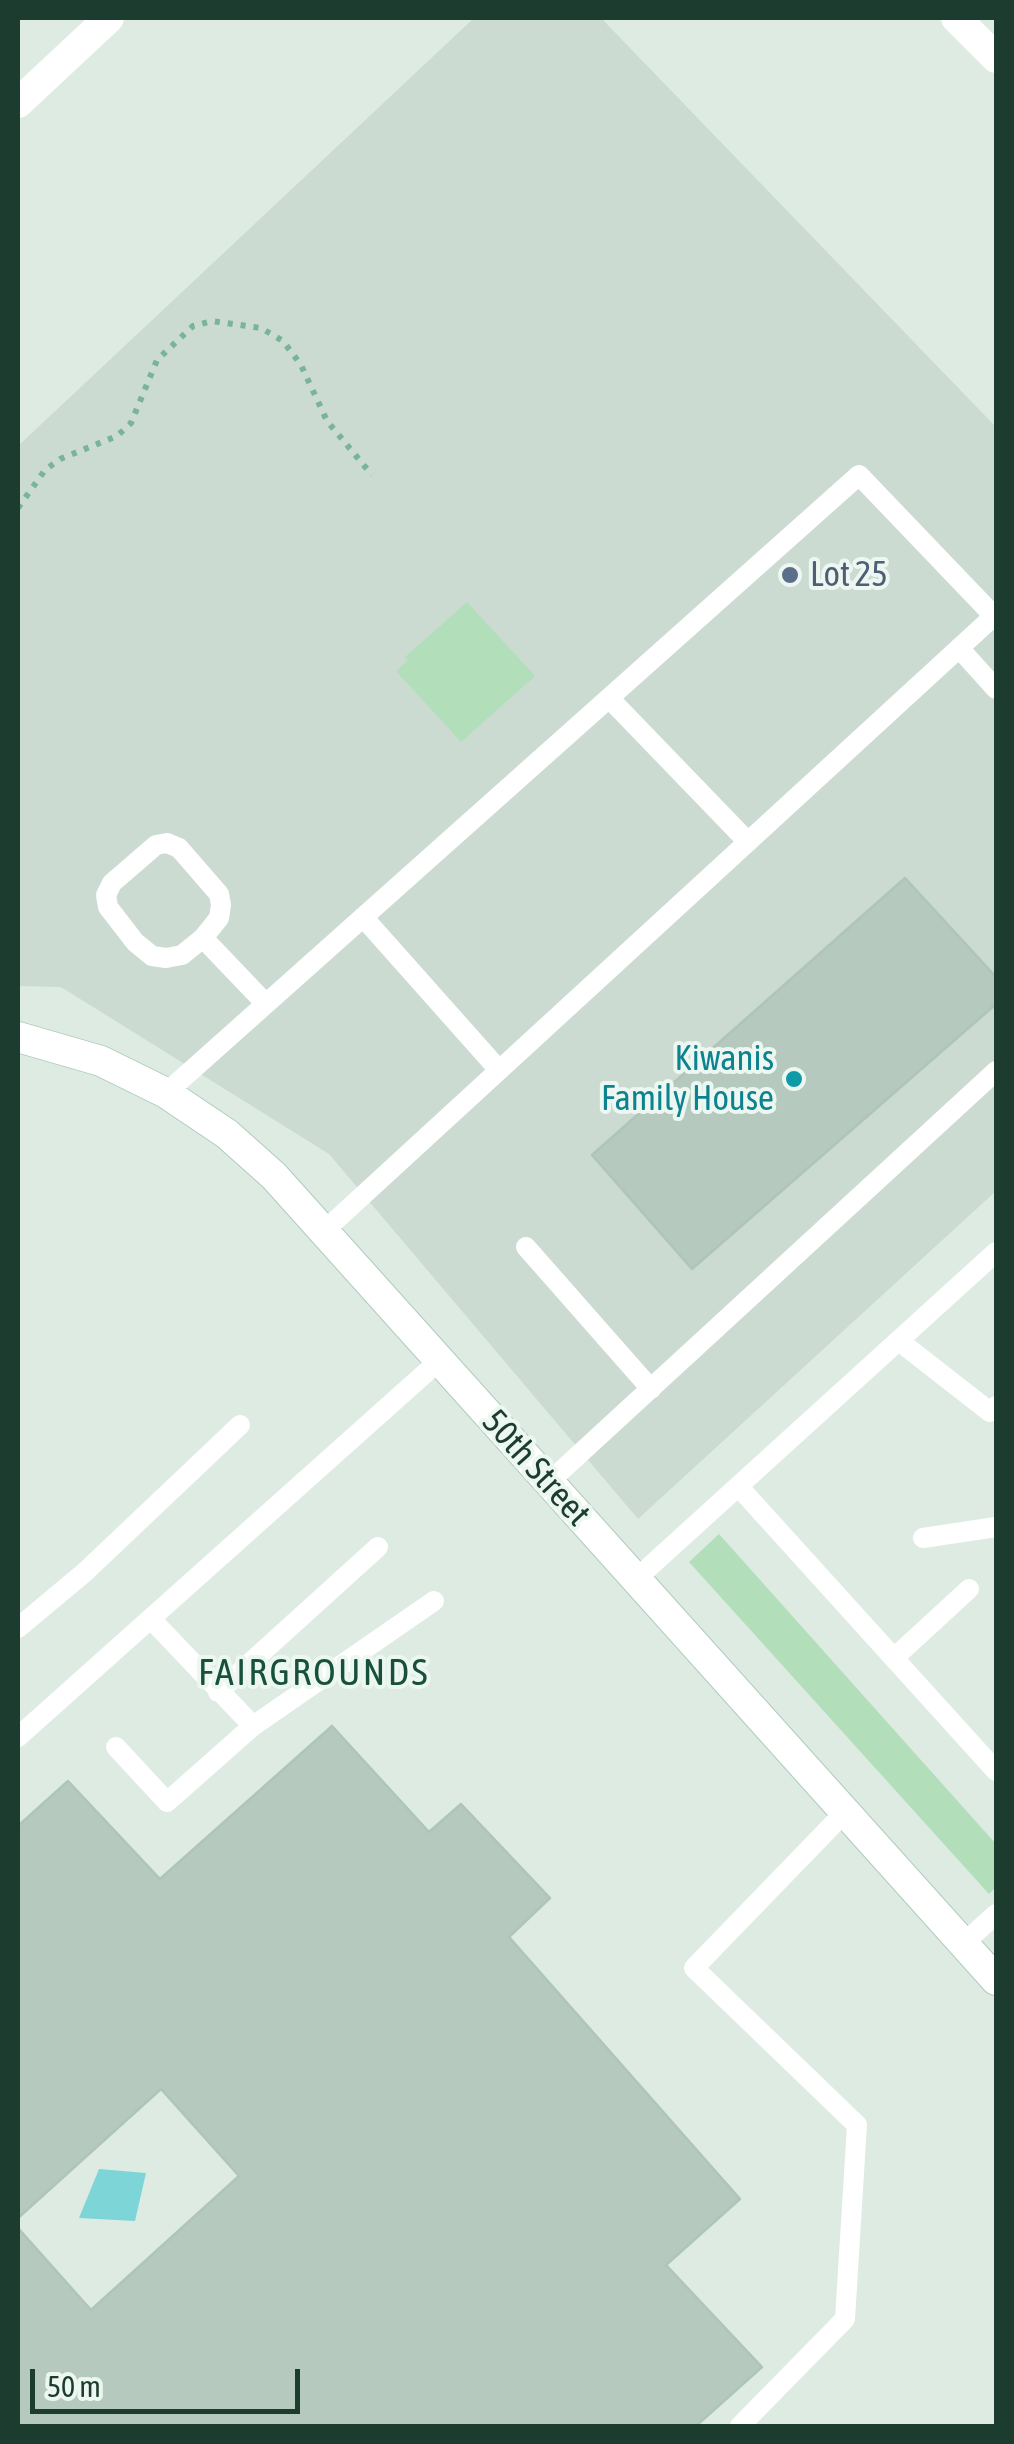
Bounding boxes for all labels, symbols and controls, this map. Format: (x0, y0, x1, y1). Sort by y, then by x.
place label: Lot 25 (810, 554, 888, 596)
marker: Lot 25 (779, 564, 801, 586)
place label: Kiwanis Family House (601, 1038, 774, 1120)
marker: Kiwanis Family House (783, 1068, 805, 1090)
street label: 50th Street (473, 1401, 599, 1535)
district label: FAIRGROUNDS (198, 1650, 430, 1696)
scale bar (35, 2349, 305, 2411)
text: 50 m (47, 2369, 101, 2403)

